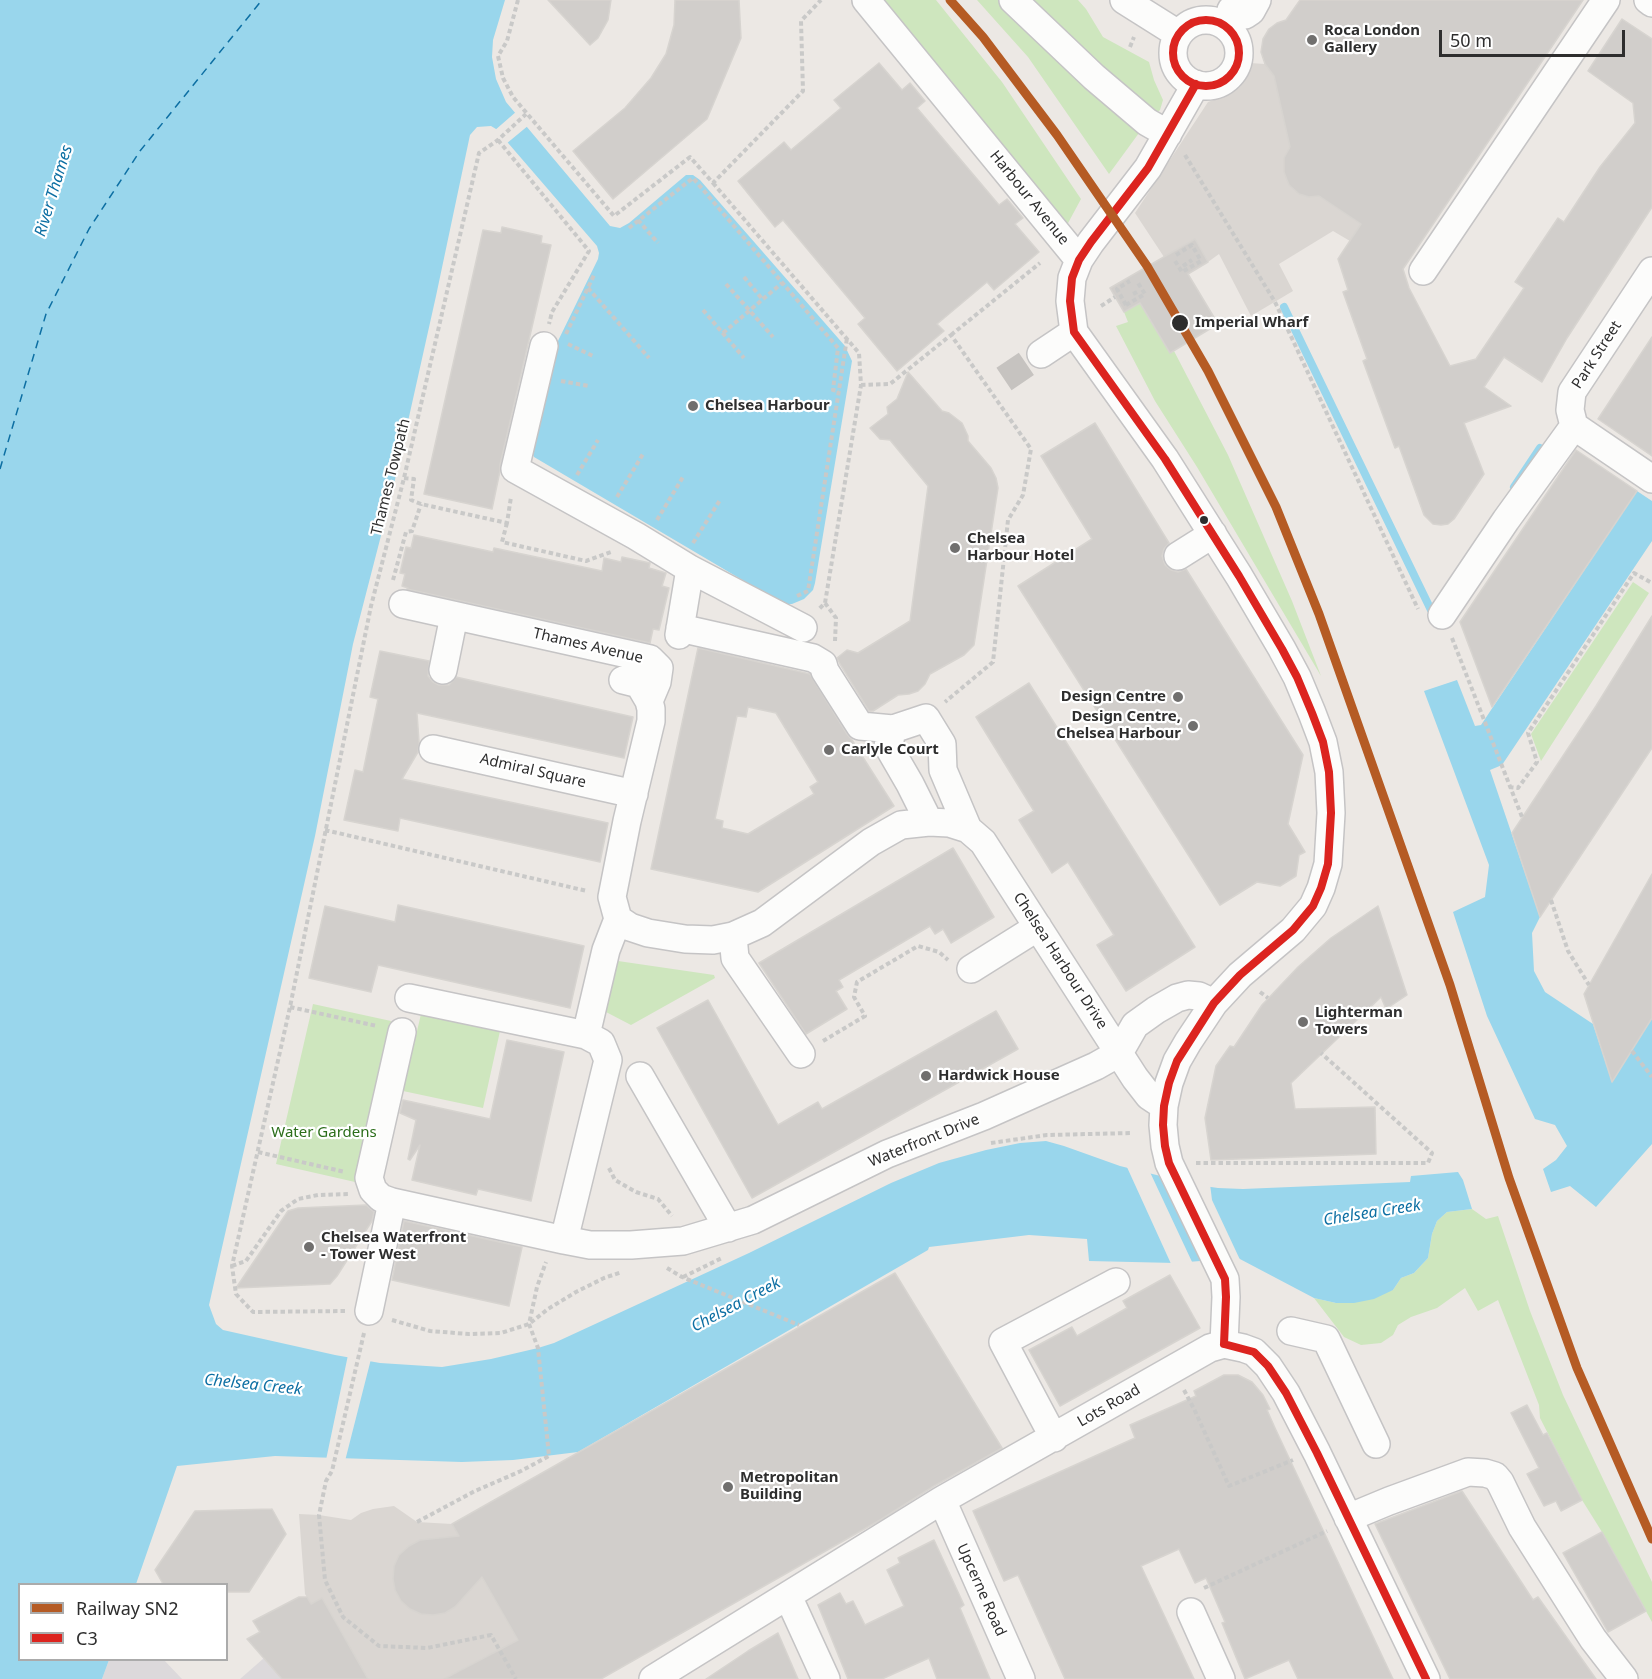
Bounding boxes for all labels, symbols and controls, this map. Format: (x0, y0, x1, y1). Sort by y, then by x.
scale bar (1442, 18, 1628, 56)
place label: Roca London Gallery (1324, 22, 1420, 57)
text: 50 m (1450, 28, 1492, 52)
marker: Roca London Gallery (1305, 33, 1319, 47)
water label: River Thames (31, 143, 77, 239)
street label: Harbour Avenue (985, 147, 1073, 249)
marker: Imperial Wharf (1170, 313, 1190, 333)
place label: Imperial Wharf (1195, 314, 1308, 332)
street label: Park Street (1568, 318, 1626, 392)
place label: Chelsea Harbour (705, 397, 830, 415)
marker: Chelsea Harbour (686, 399, 700, 413)
street label: Thames Towpath (368, 417, 414, 537)
unlabelled marker (1198, 514, 1210, 526)
place label: Chelsea Harbour Hotel (967, 530, 1074, 565)
marker: Chelsea Harbour Hotel (948, 541, 962, 555)
street label: Thames Avenue (531, 625, 645, 667)
place label: Design Centre (1061, 688, 1166, 706)
marker: Design Centre (1171, 690, 1185, 704)
place label: Design Centre, Chelsea Harbour (1056, 708, 1181, 743)
marker: Design Centre, Chelsea Harbour (1186, 719, 1200, 733)
place label: Carlyle Court (841, 741, 939, 759)
marker: Carlyle Court (822, 743, 836, 757)
street label: Admiral Square (478, 750, 588, 792)
street label: Chelsea Harbour Drive (1009, 889, 1111, 1033)
place label: Lighterman Towers (1315, 1004, 1403, 1039)
marker: Lighterman Towers (1296, 1015, 1310, 1029)
place label: Hardwick House (938, 1067, 1060, 1085)
marker: Hardwick House (919, 1069, 933, 1083)
street label: Waterfront Drive (866, 1111, 982, 1171)
park label: Water Gardens (271, 1124, 377, 1142)
water label: Chelsea Creek (1322, 1196, 1422, 1230)
place label: Chelsea Waterfront - Tower West (321, 1229, 466, 1264)
marker: Chelsea Waterfront - Tower West (302, 1240, 316, 1254)
water label: Chelsea Creek (688, 1273, 784, 1337)
water label: Chelsea Creek (203, 1370, 303, 1400)
street label: Lots Road (1074, 1381, 1144, 1431)
place label: Metropolitan Building (740, 1469, 838, 1504)
marker: Metropolitan Building (721, 1480, 735, 1494)
street label: Upcerne Road (952, 1541, 1010, 1639)
legend (18, 1583, 228, 1661)
text: Railway SN2 (76, 1596, 179, 1620)
text: C3 (76, 1626, 98, 1650)

